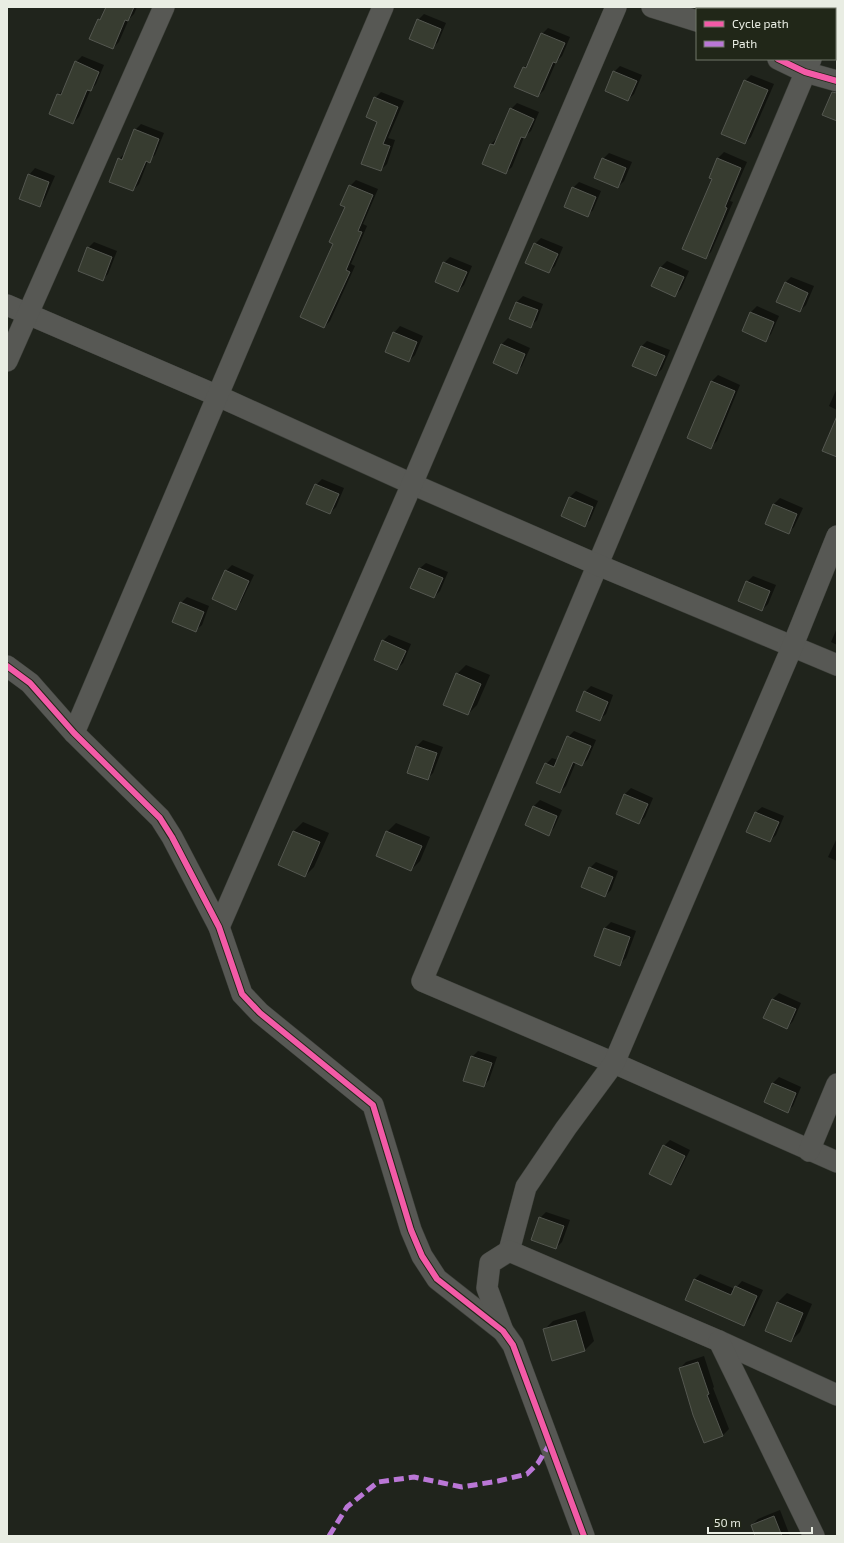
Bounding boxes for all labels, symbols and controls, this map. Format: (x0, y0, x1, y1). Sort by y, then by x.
legend (696, 8, 836, 60)
text: Cycle path (732, 16, 789, 30)
text: Path (732, 36, 757, 50)
scale bar (708, 1509, 812, 1535)
text: 50 m (714, 1515, 741, 1529)

